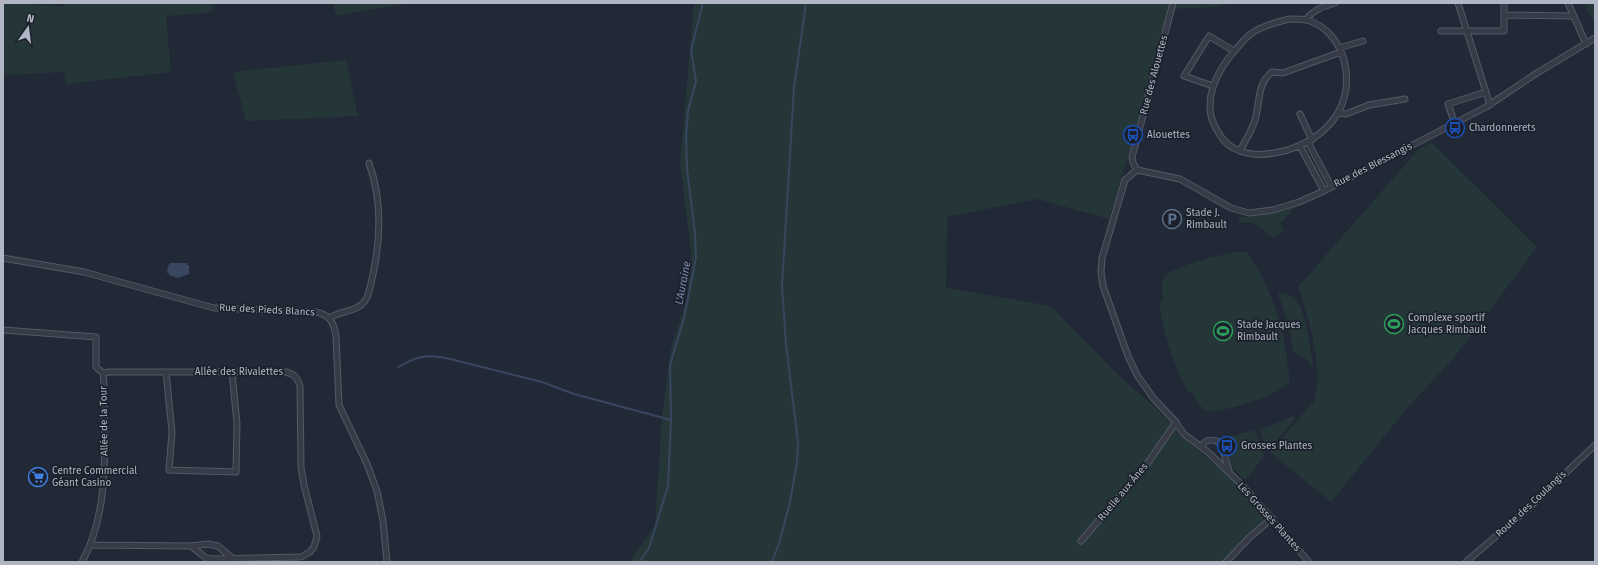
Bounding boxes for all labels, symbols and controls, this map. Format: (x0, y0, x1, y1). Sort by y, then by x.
north arrow (8, 8, 48, 48)
text: N (25, 12, 35, 26)
street label: Rue des Alouettes (1138, 34, 1170, 116)
bus stop icon: Chardonnerets (1444, 117, 1466, 139)
place label: Chardonnerets (1469, 122, 1536, 134)
bus stop icon: Alouettes (1122, 124, 1144, 146)
place label: Alouettes (1147, 129, 1190, 141)
street label: Rue des Blessangis (1332, 140, 1414, 190)
place label: Stade J. Rimbault (1186, 207, 1227, 231)
parking icon: Stade J. Rimbault (1161, 208, 1183, 230)
water label: L'Auraine (672, 260, 694, 306)
street label: Rue des Pieds Blancs (219, 302, 315, 319)
place label: Complexe sportif Jacques Rimbault (1408, 312, 1487, 336)
sports icon: Complexe sportif Jacques Rimbault (1383, 313, 1405, 335)
place label: Stade Jacques Rimbault (1237, 319, 1301, 343)
sports icon: Stade Jacques Rimbault (1212, 320, 1234, 342)
street label: Allée des Rivalettes (195, 366, 283, 378)
street label: Allée de la Tour (97, 386, 111, 456)
bus stop icon: Grosses Plantes (1216, 435, 1238, 457)
place label: Grosses Plantes (1241, 440, 1313, 452)
street label: Ruelle aux Ânes (1095, 460, 1151, 523)
place label: Centre Commercial Géant Casino (52, 465, 137, 489)
supermarket icon: Centre Commercial Géant Casino (27, 466, 49, 488)
street label: Route des Coulangis (1493, 468, 1569, 540)
street label: Les Grosses Plantes (1235, 480, 1303, 554)

